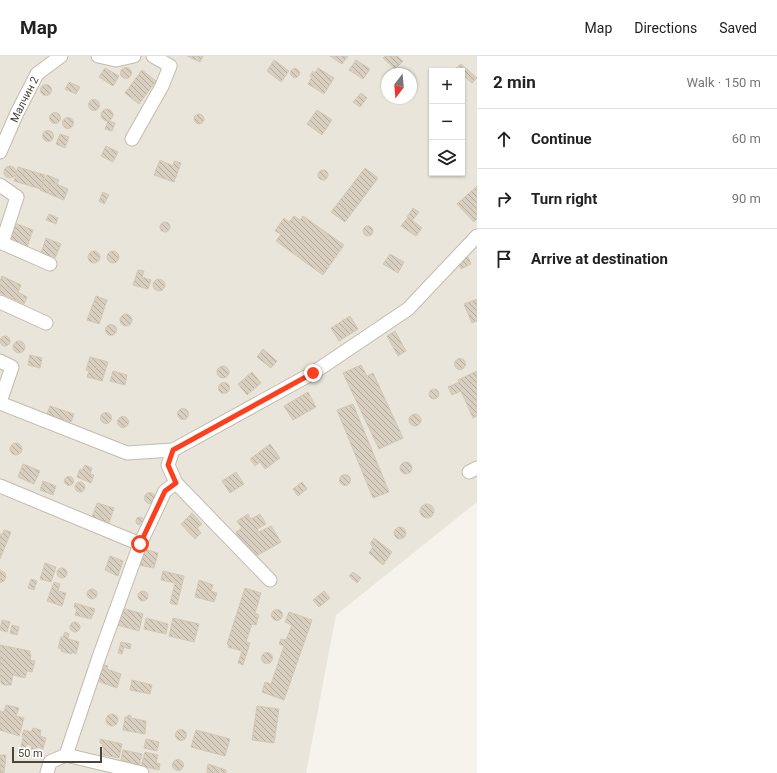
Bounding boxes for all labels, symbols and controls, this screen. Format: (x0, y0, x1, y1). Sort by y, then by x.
text: Map (20, 16, 58, 39)
text: Map (585, 20, 612, 36)
text: Directions (634, 20, 697, 36)
text: Saved (719, 20, 757, 36)
north arrow (381, 68, 417, 104)
map controls (429, 68, 465, 176)
button: + (429, 68, 465, 104)
text: 2 min (493, 72, 536, 92)
street label: Малчин 2 (7, 74, 41, 124)
text: Walk · 150 m (686, 75, 761, 90)
button: − (429, 104, 465, 140)
icon: ahead (493, 128, 515, 150)
text: Continue (531, 130, 592, 148)
text: 60 m (732, 131, 761, 146)
button: layers (429, 140, 465, 176)
icon: right (493, 188, 515, 210)
text: Turn right (531, 190, 597, 208)
text: 90 m (732, 191, 761, 206)
icon: arrive (493, 248, 515, 270)
text: Arrive at destination (531, 250, 668, 268)
route end (304, 364, 322, 382)
route start (131, 535, 149, 553)
scale bar (12, 745, 102, 764)
text: 50 m (18, 747, 43, 760)

